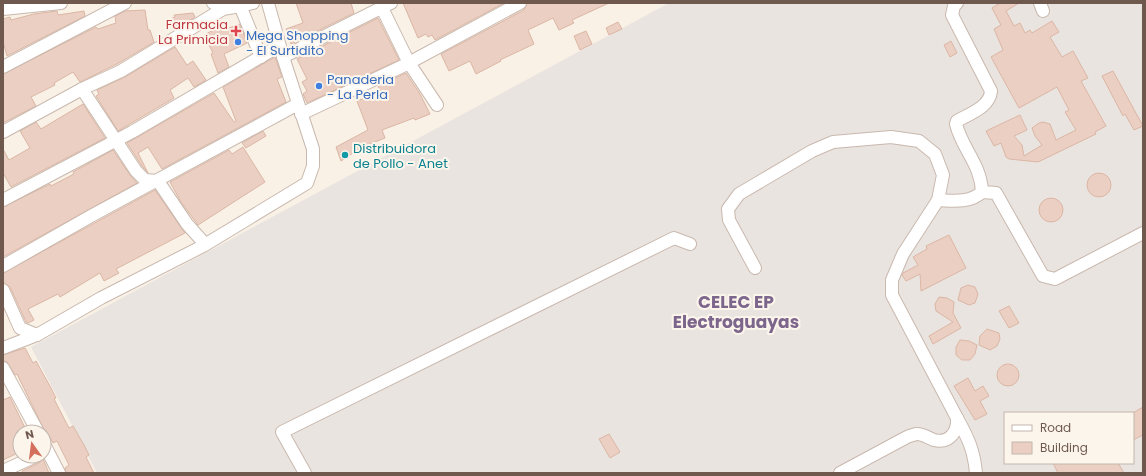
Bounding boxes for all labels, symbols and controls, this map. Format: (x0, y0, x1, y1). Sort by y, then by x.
place label: Farmacia La Primicia (158, 15, 228, 49)
marker: Farmacia La Primicia (231, 26, 241, 36)
place label: Mega Shopping - El Surtidito (246, 26, 348, 60)
marker: Mega Shopping - El Surtidito (233, 37, 243, 47)
place label: Panaderia - La Perla (327, 70, 394, 104)
marker: Panaderia - La Perla (314, 81, 324, 91)
place label: Distribuidora de Pollo - Anet (353, 139, 448, 173)
marker: Distribuidora de Pollo - Anet (340, 150, 350, 160)
district label: CELEC EP Electroguayas (673, 290, 799, 334)
legend (1004, 412, 1134, 464)
text: Road (1040, 419, 1071, 436)
north arrow (12, 424, 52, 464)
text: N (24, 426, 36, 443)
text: Building (1040, 439, 1088, 456)

